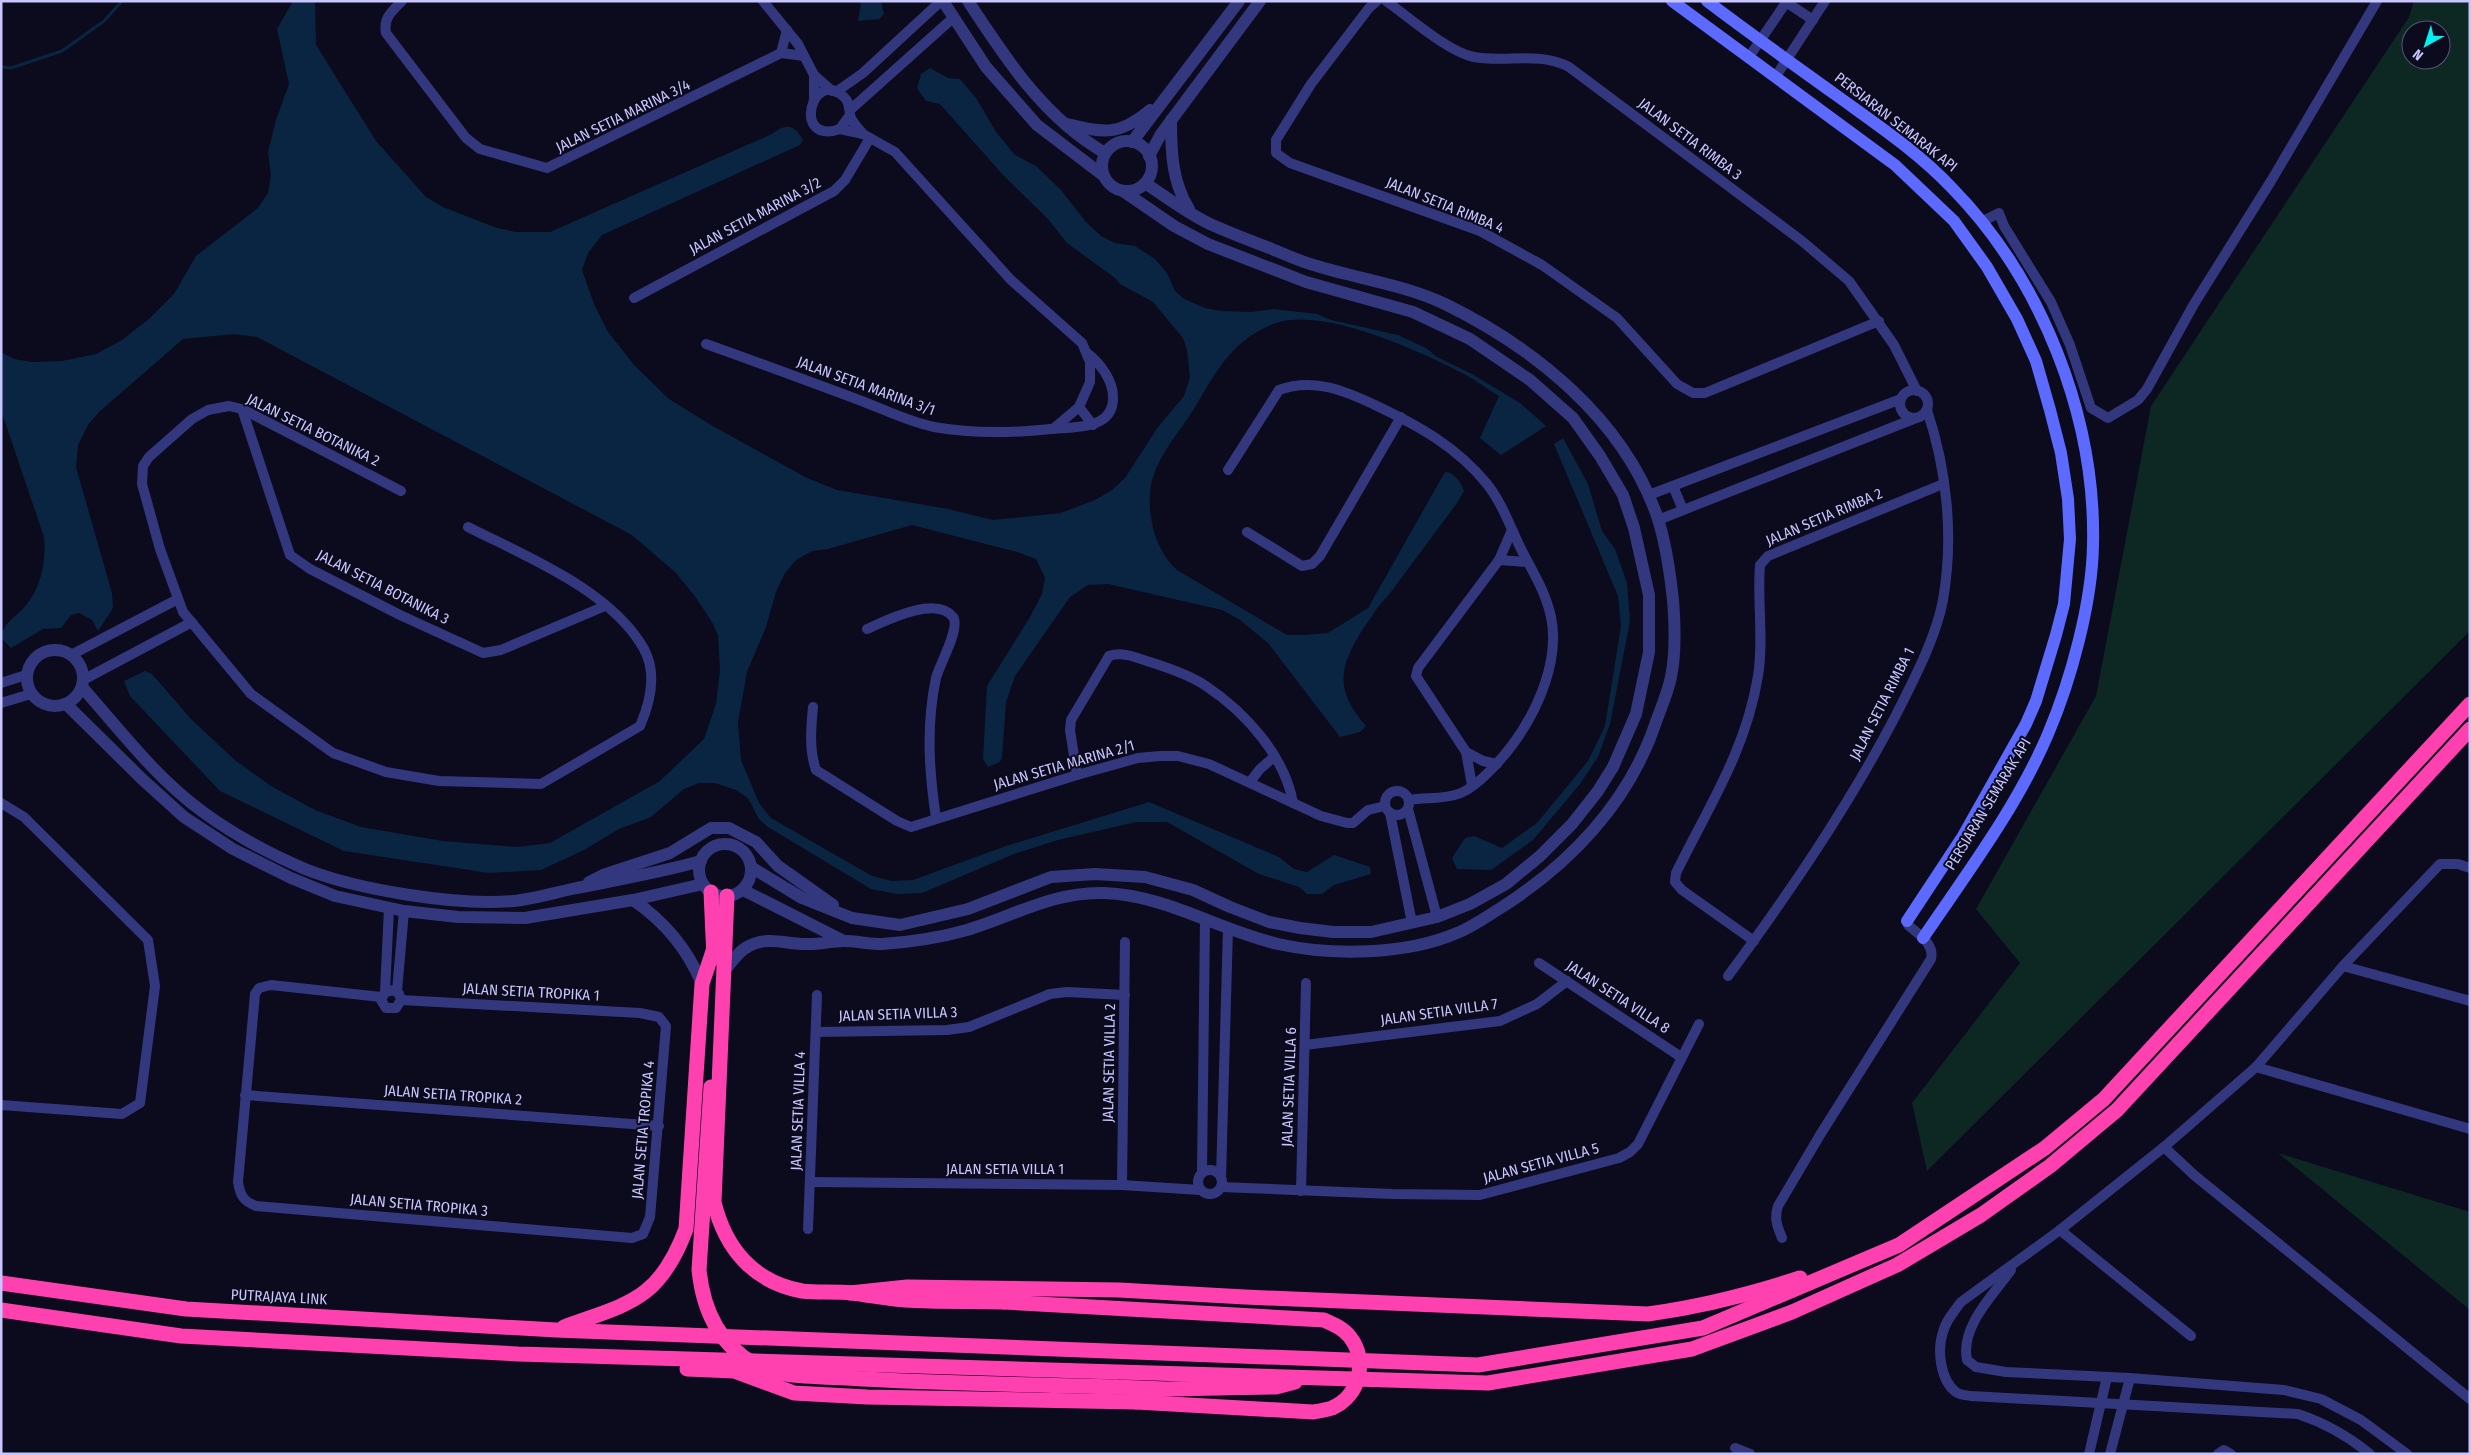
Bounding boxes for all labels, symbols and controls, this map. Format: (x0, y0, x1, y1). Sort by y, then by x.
north arrow (2401, 20, 2451, 70)
text: N (2410, 45, 2427, 64)
street label: PERSIARAN SEMARAK API (1831, 68, 1961, 176)
street label: JALAN SETIA MARINA 3/4 (553, 76, 693, 156)
street label: JALAN SETIA RIMBA 3 (1635, 94, 1746, 184)
street label: JALAN SETIA MARINA 3/2 (686, 173, 824, 258)
street label: JALAN SETIA RIMBA 4 (1383, 173, 1507, 237)
street label: JALAN SETIA MARINA 3/1 (795, 353, 937, 419)
street label: JALAN SETIA BOTANIKA 2 (243, 390, 383, 470)
street label: JALAN SETIA RIMBA 2 (1763, 484, 1885, 550)
street label: JALAN SETIA BOTANIKA 3 (314, 546, 452, 628)
street label: JALAN SETIA RIMBA 1 (1846, 645, 1918, 763)
street label: PERSIARAN SEMARAK API (1941, 735, 2035, 873)
street label: JALAN SETIA MARINA 2/1 (991, 736, 1137, 794)
street label: JALAN SETIA VILLA 8 (1563, 957, 1673, 1037)
street label: JALAN SETIA TROPIKA 1 (462, 979, 600, 1005)
street label: JALAN SETIA VILLA 7 (1379, 995, 1499, 1029)
street label: JALAN SETIA VILLA 3 (838, 1003, 958, 1025)
street label: JALAN SETIA VILLA 2 (1099, 1003, 1119, 1123)
street label: JALAN SETIA VILLA 6 (1278, 1027, 1300, 1147)
street label: JALAN SETIA VILLA 4 (787, 1051, 809, 1171)
street label: JALAN SETIA TROPIKA 4 (628, 1060, 658, 1200)
street label: JALAN SETIA TROPIKA 2 (384, 1081, 523, 1109)
street label: JALAN SETIA VILLA 5 (1481, 1139, 1601, 1187)
street label: JALAN SETIA VILLA 1 (946, 1160, 1064, 1178)
street label: JALAN SETIA TROPIKA 3 (349, 1190, 489, 1220)
street label: PUTRAJAYA LINK (230, 1285, 328, 1309)

